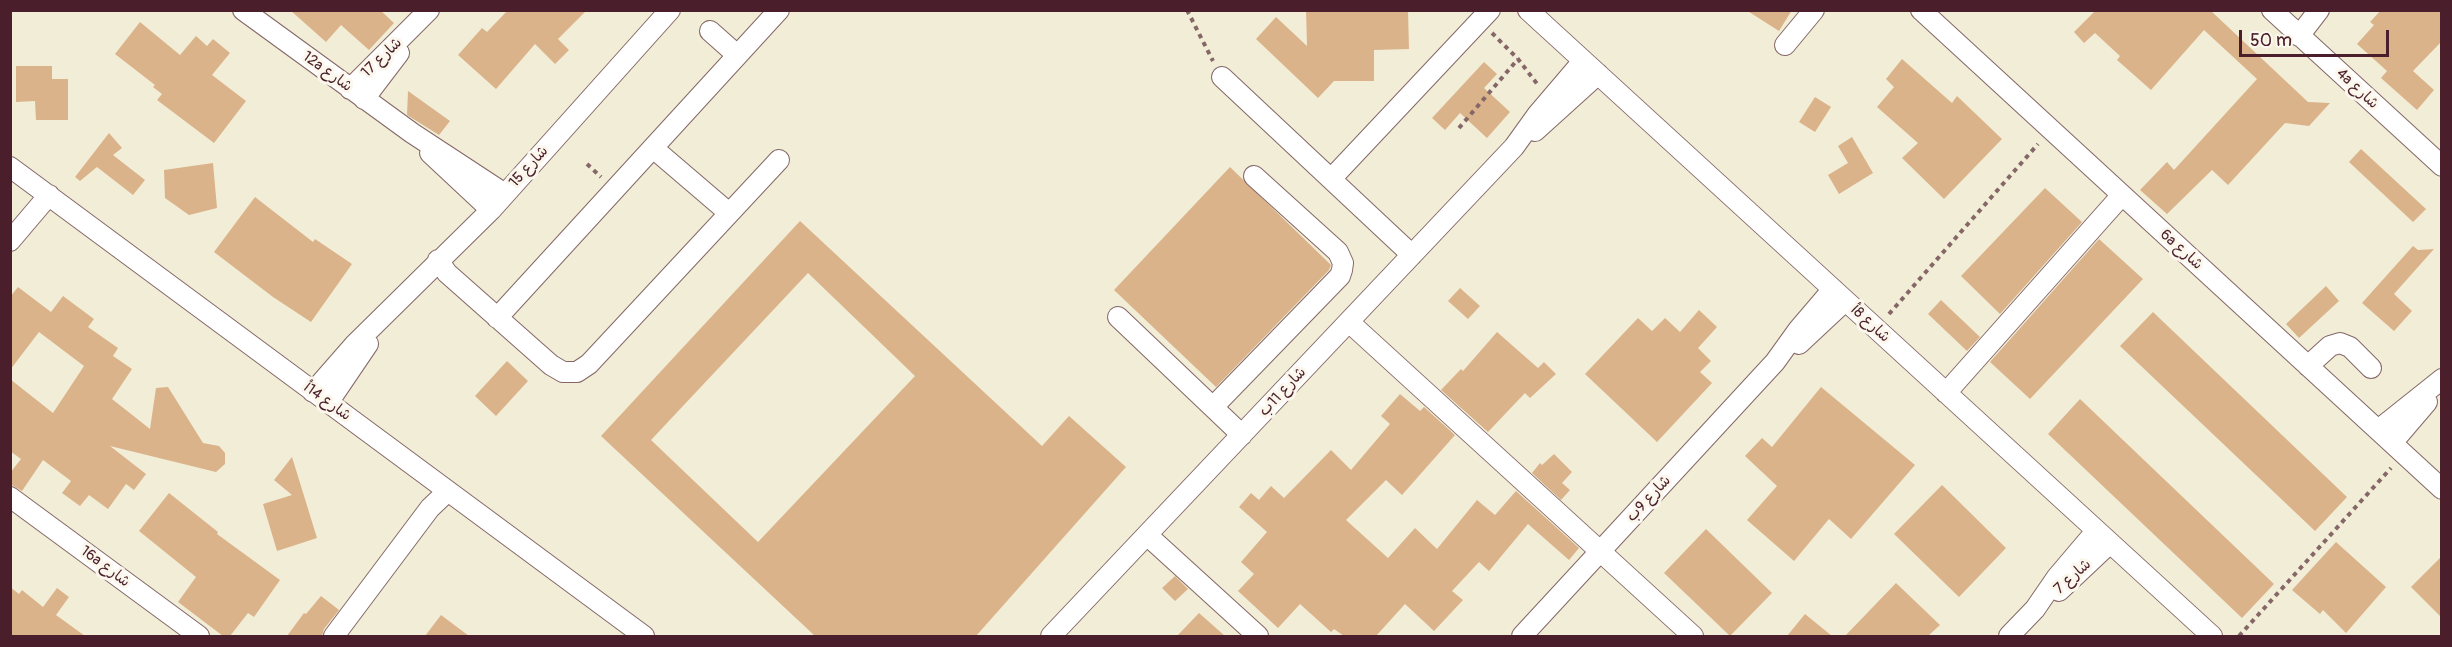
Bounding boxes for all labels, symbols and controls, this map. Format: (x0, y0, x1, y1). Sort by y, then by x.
scale bar (2242, 18, 2392, 56)
text: 50 m (2250, 29, 2292, 52)
street label: شارع 17 (358, 34, 406, 82)
street label: 12a شارع (299, 48, 355, 96)
street label: 4a شارع (2332, 65, 2382, 113)
street label: شارع 15 (506, 143, 552, 191)
street label: 6a شارع (2156, 226, 2206, 274)
street label: شارع 8أ (1847, 301, 1893, 347)
street label: شارع 11ب (1256, 364, 1310, 420)
street label: شارع 14أ (300, 379, 354, 425)
street label: شارع 9ب (1623, 472, 1675, 526)
street label: 16a شارع (77, 543, 133, 591)
street label: شارع 7 (2051, 556, 2095, 598)

